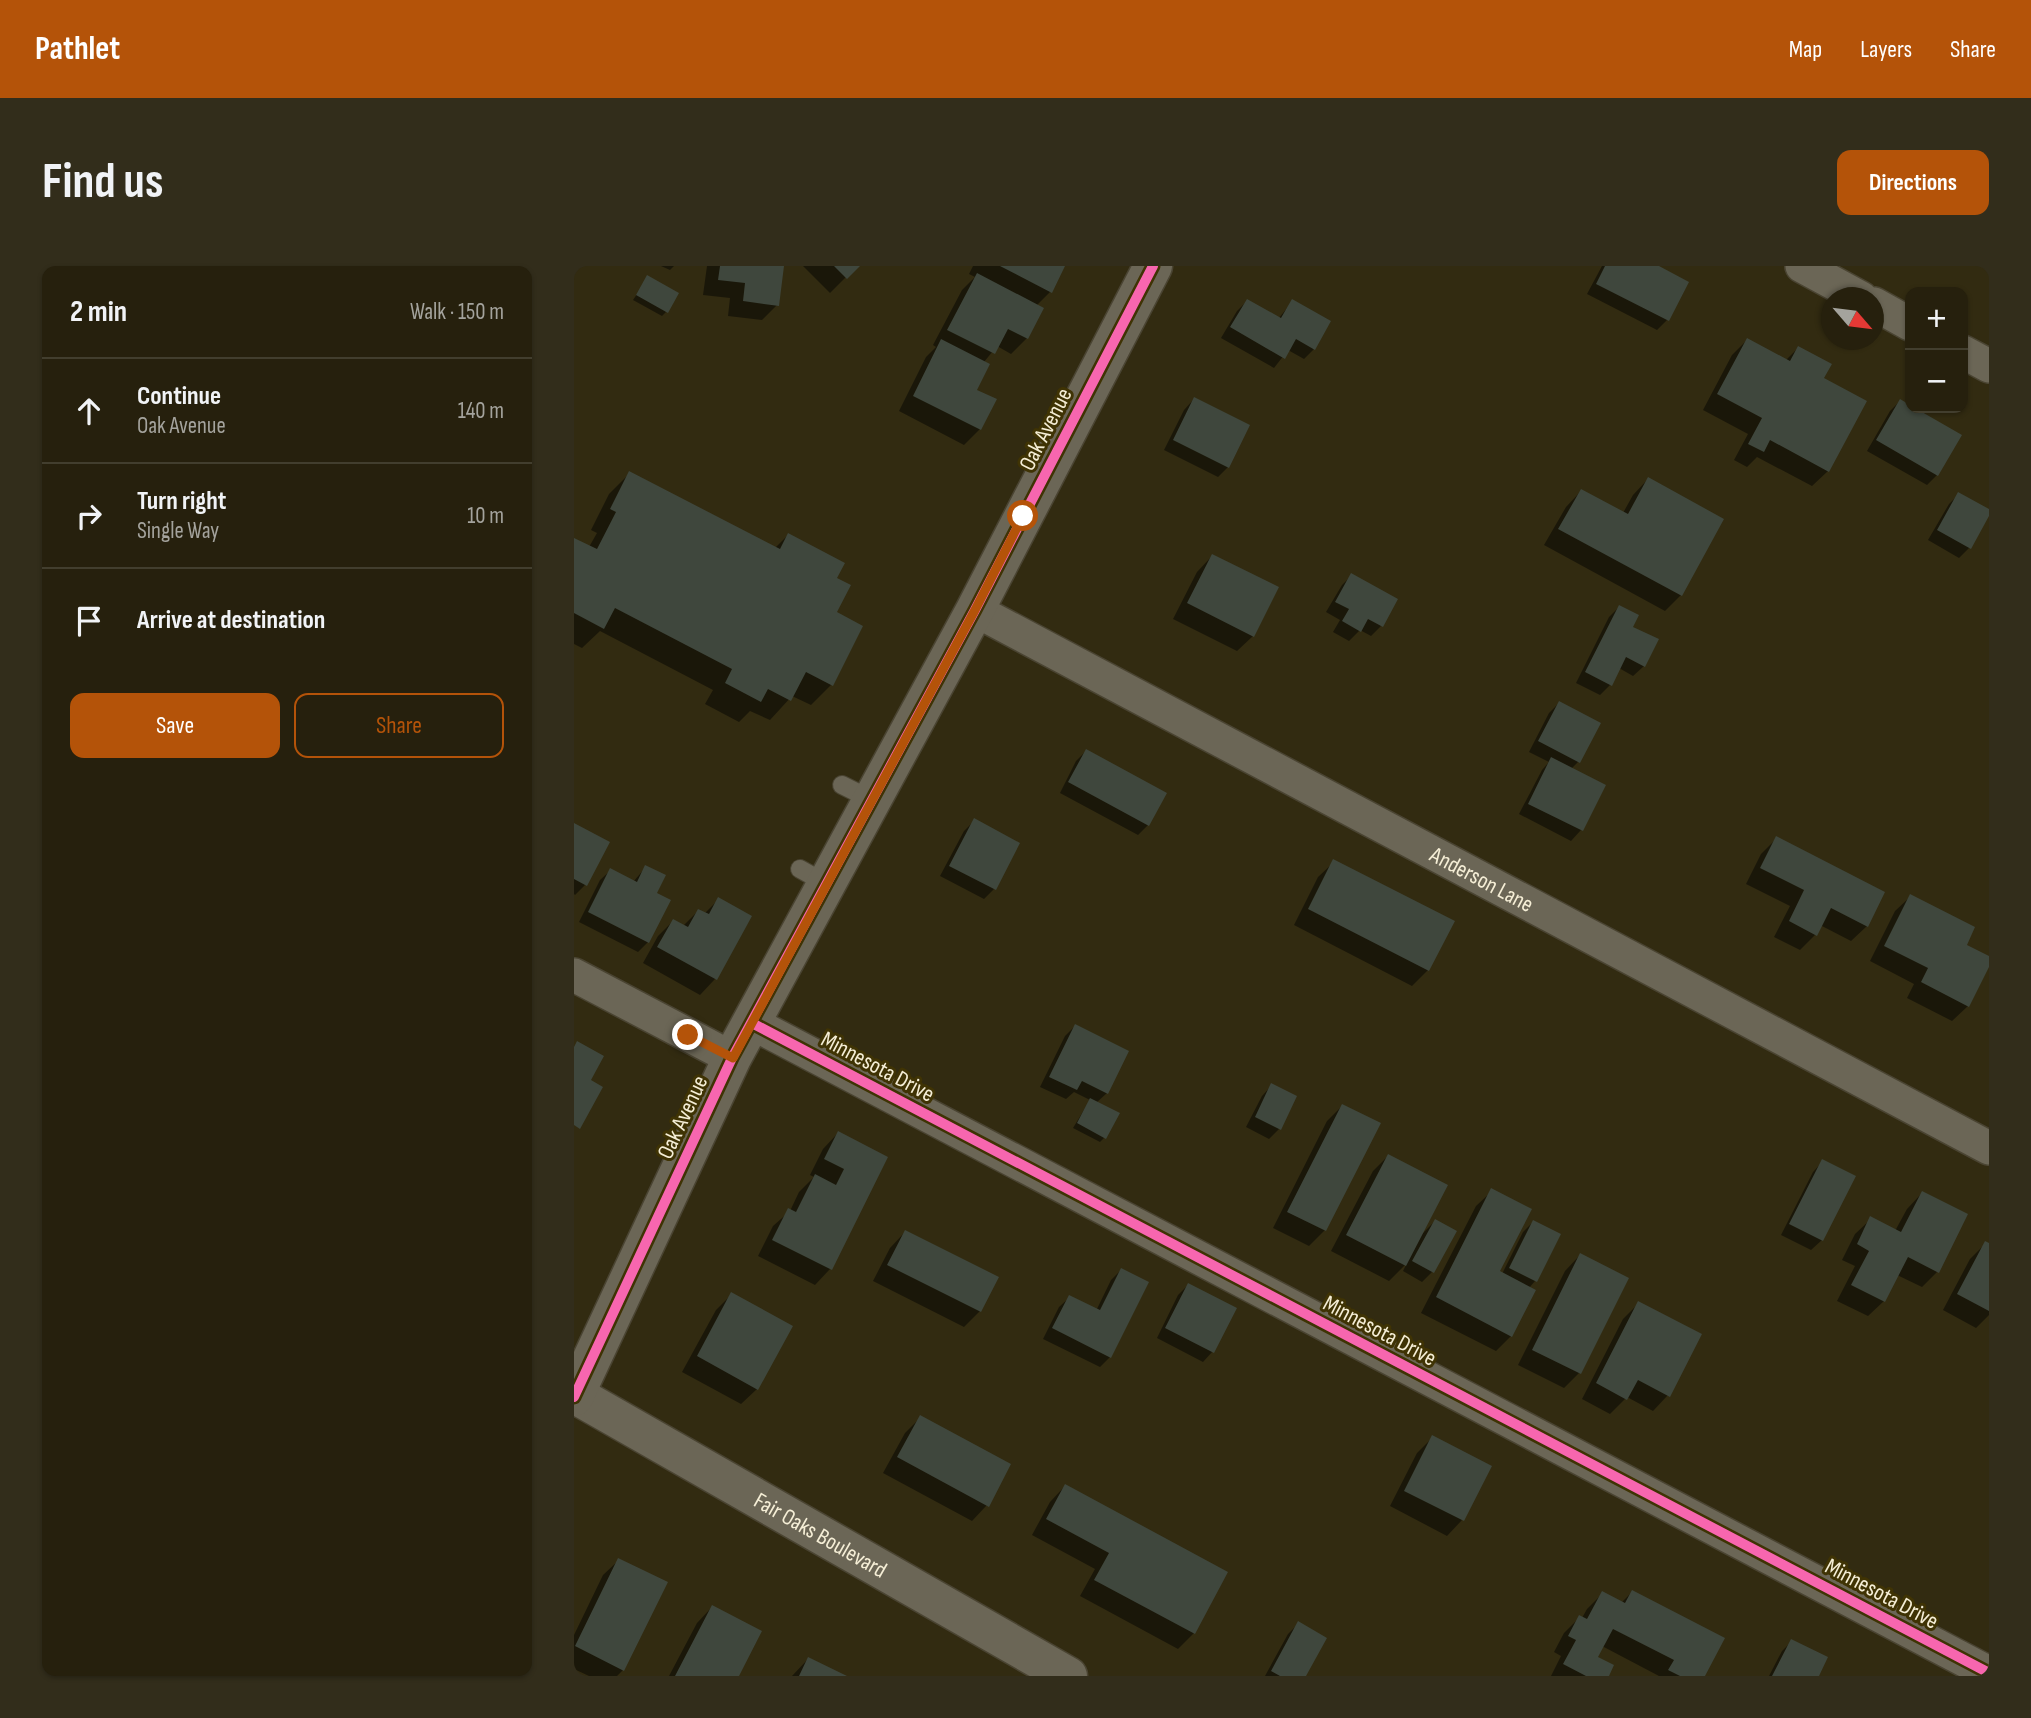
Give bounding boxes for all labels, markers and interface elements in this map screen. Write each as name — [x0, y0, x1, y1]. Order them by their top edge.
text: Pathlet — [35, 29, 120, 69]
text: Map — [1789, 35, 1822, 64]
text: Layers — [1860, 35, 1912, 64]
text: Share — [1950, 35, 1996, 64]
button: Directions — [1837, 150, 1989, 215]
text: Find us — [42, 153, 164, 212]
north arrow — [1821, 287, 1884, 350]
map controls — [1905, 287, 1968, 413]
button: + — [1905, 287, 1968, 350]
text: 2 min — [70, 294, 127, 330]
text: Walk · 150 m — [410, 298, 504, 326]
button: − — [1905, 350, 1968, 413]
text: Continue — [137, 381, 221, 412]
street label: Oak Avenue — [1013, 384, 1078, 475]
icon: ahead — [70, 392, 108, 430]
text: 140 m — [458, 397, 504, 425]
text: Oak Avenue — [137, 412, 226, 440]
text: Turn right — [137, 486, 226, 517]
icon: right — [70, 497, 108, 535]
route start — [1007, 500, 1038, 531]
text: 10 m — [467, 502, 504, 530]
text: Single Way — [137, 517, 219, 545]
icon: arrive — [70, 602, 108, 640]
text: Arrive at destination — [137, 605, 325, 636]
button: Save — [70, 693, 280, 758]
button: Share — [294, 693, 504, 758]
street label: Anderson Lane — [1424, 841, 1538, 919]
route end — [672, 1019, 703, 1050]
street label: Minnesota Drive — [816, 1025, 939, 1108]
street label: Oak Avenue — [651, 1071, 714, 1164]
street label: Minnesota Drive — [1318, 1289, 1441, 1372]
street label: Fair Oaks Boulevard — [749, 1487, 891, 1585]
street label: Minnesota Drive — [1820, 1552, 1943, 1635]

